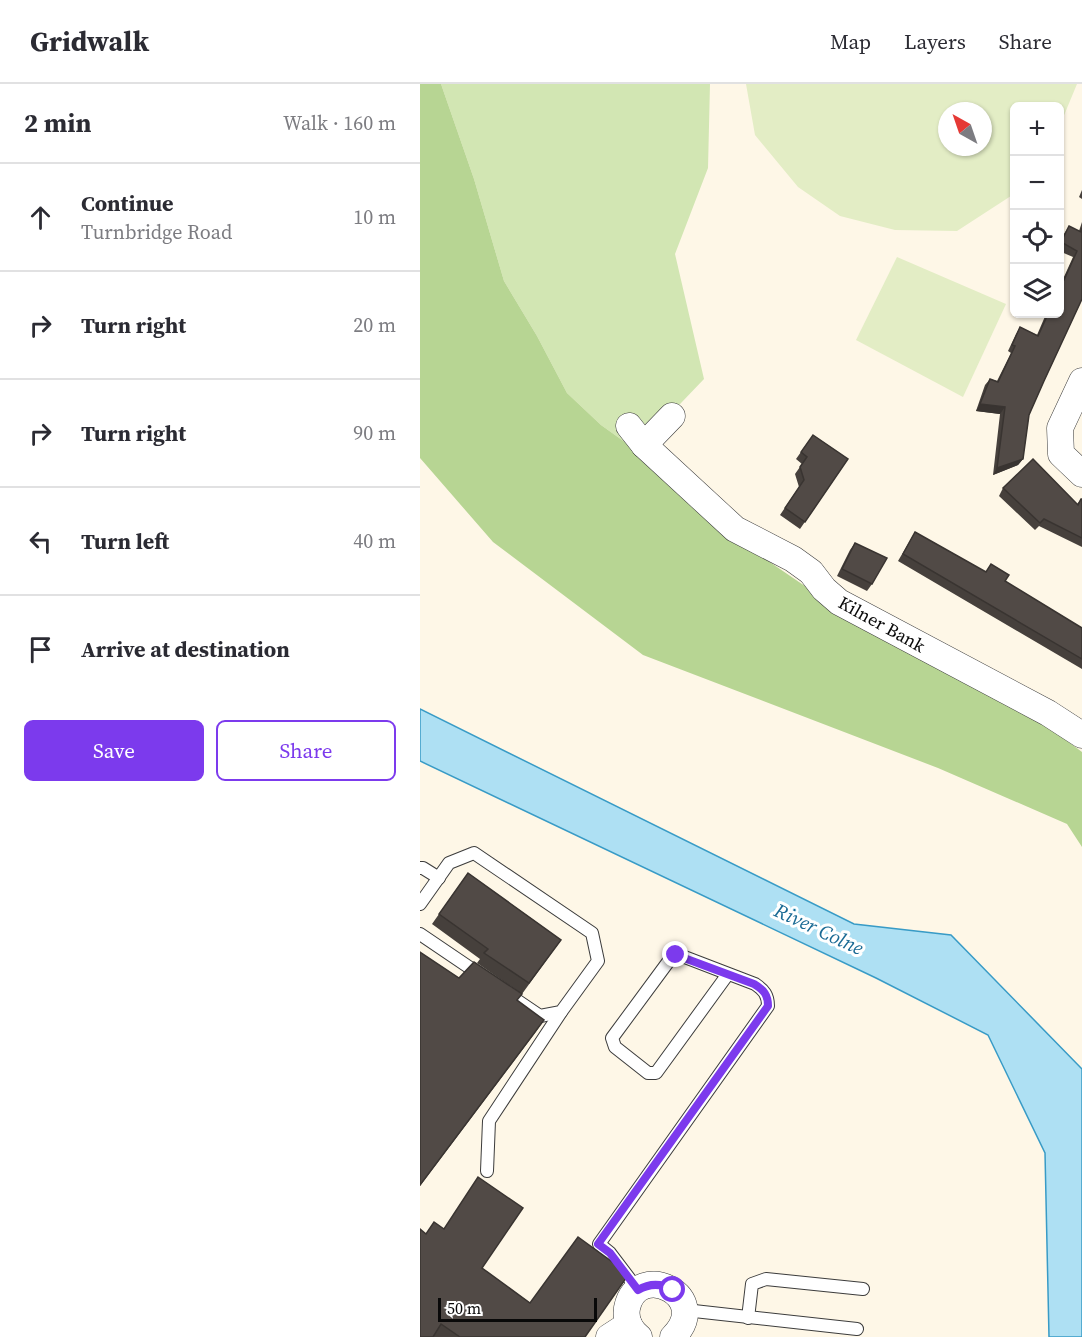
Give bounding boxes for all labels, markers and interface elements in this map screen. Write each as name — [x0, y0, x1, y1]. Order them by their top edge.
text: Gridwalk — [30, 22, 149, 60]
text: Map — [830, 27, 871, 56]
text: Layers — [904, 27, 966, 56]
text: Share — [999, 27, 1052, 56]
north arrow — [938, 102, 992, 156]
map controls — [1010, 102, 1064, 318]
button: + — [1010, 102, 1064, 156]
text: 2 min — [24, 105, 91, 141]
text: Walk · 160 m — [283, 109, 396, 137]
button: − — [1010, 156, 1064, 210]
text: Continue — [81, 188, 174, 218]
icon: ahead — [24, 201, 57, 234]
text: 10 m — [353, 203, 396, 231]
button: locate — [1010, 210, 1064, 264]
text: Turnbridge Road — [81, 218, 232, 246]
button: layers — [1010, 264, 1064, 318]
icon: right — [24, 309, 57, 342]
text: Turn right — [81, 310, 186, 340]
text: 20 m — [353, 311, 396, 339]
icon: right — [24, 417, 57, 450]
text: Turn right — [81, 418, 186, 448]
text: 90 m — [353, 419, 396, 447]
icon: left — [24, 525, 57, 558]
text: Turn left — [81, 526, 169, 556]
text: 40 m — [353, 527, 396, 555]
street label: Kilner Bank — [834, 590, 930, 658]
icon: arrive — [24, 633, 57, 666]
text: Arrive at destination — [81, 634, 290, 664]
button: Save — [24, 720, 204, 781]
button: Share — [216, 720, 396, 781]
water label: River Colne — [769, 896, 868, 962]
route end — [662, 941, 688, 967]
route start — [659, 1276, 685, 1302]
scale bar — [438, 1295, 597, 1322]
text: 50 m — [447, 1297, 481, 1319]

